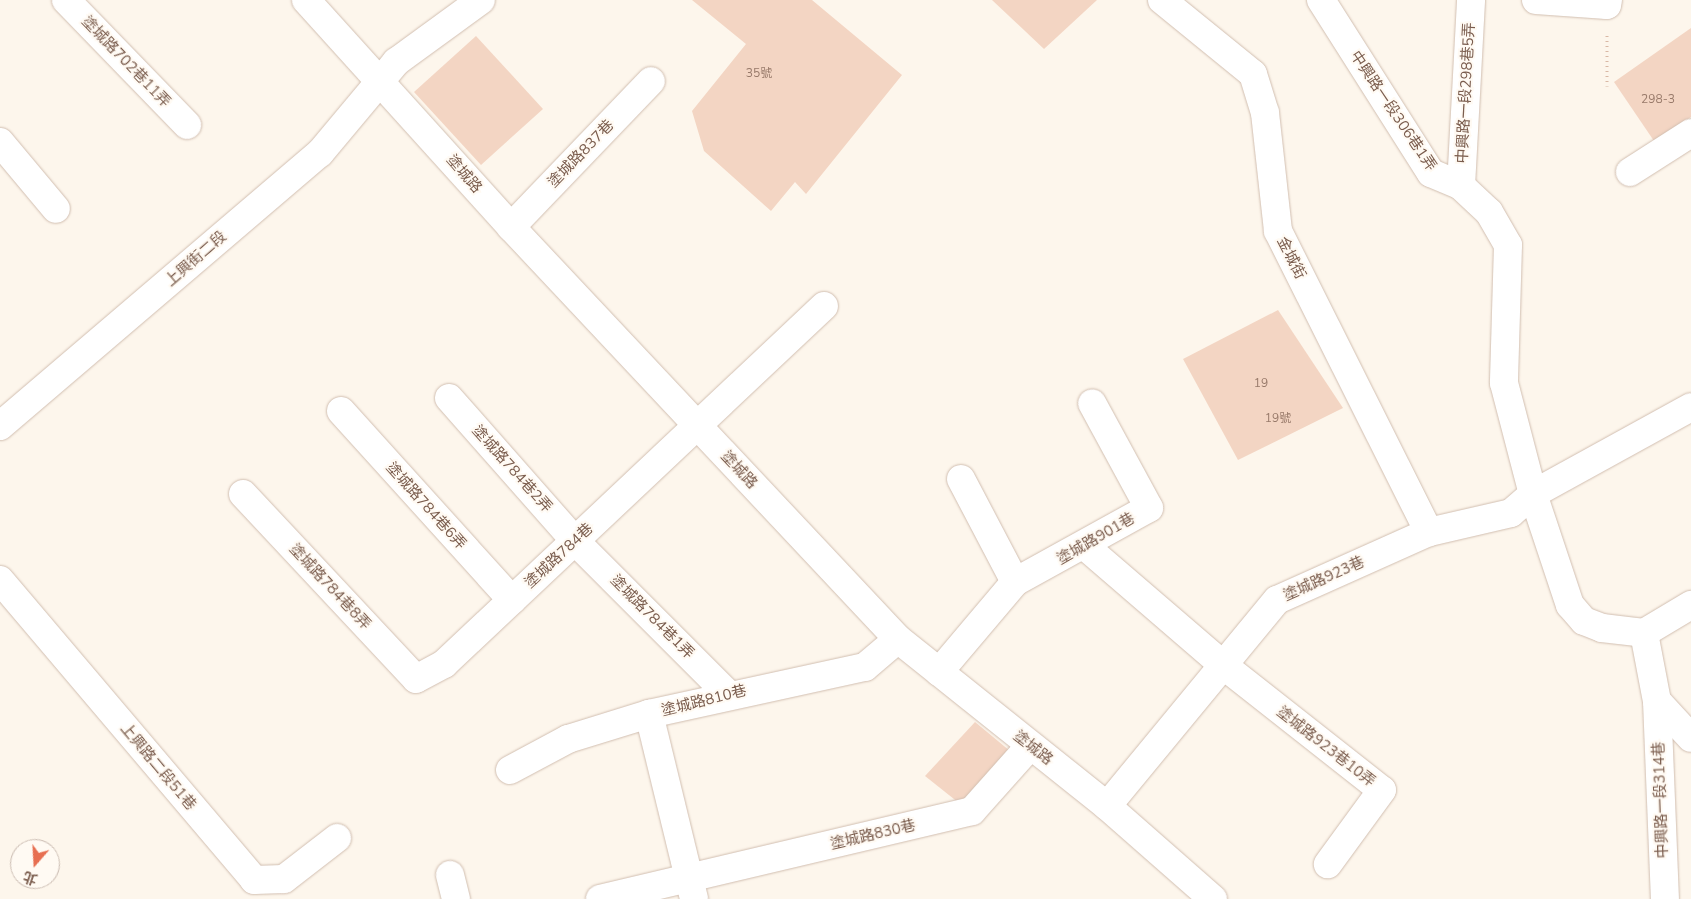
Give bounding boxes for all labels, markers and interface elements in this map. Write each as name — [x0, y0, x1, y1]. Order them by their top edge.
street label: 塗城路702巷11弄 — [78, 13, 174, 111]
street label: 中興路一段298巷5弄 — [1453, 22, 1479, 164]
street label: 中興路一段306巷1弄 — [1346, 48, 1440, 174]
house number: 35號 — [746, 67, 772, 81]
house number: 298-3 — [1641, 93, 1675, 107]
street label: 塗城路837巷 — [544, 116, 618, 192]
street label: 塗城路 — [442, 151, 486, 197]
street label: 上興街二段 — [162, 228, 230, 290]
street label: 金城街 — [1273, 234, 1309, 282]
house number: 19 — [1254, 377, 1268, 391]
house number: 19號 — [1265, 412, 1291, 426]
street label: 塗城路784巷2弄 — [468, 422, 556, 516]
street label: 塗城路 — [717, 447, 761, 493]
street label: 塗城路784巷6弄 — [382, 459, 470, 553]
street label: 塗城路901巷 — [1054, 509, 1138, 569]
street label: 塗城路784巷 — [521, 520, 597, 592]
street label: 塗城路784巷8弄 — [286, 540, 374, 634]
street label: 塗城路923巷 — [1281, 553, 1367, 605]
street label: 塗城路784巷1弄 — [606, 571, 698, 663]
street label: 塗城路810巷 — [660, 682, 748, 720]
street label: 塗城路923巷10弄 — [1273, 703, 1379, 791]
street label: 上興路二段51巷 — [116, 720, 200, 814]
street label: 塗城路 — [1010, 727, 1056, 769]
street label: 中興路一段314巷 — [1650, 741, 1672, 859]
street label: 塗城路830巷 — [829, 816, 917, 854]
north arrow — [10, 839, 60, 889]
text: 北 — [21, 866, 40, 889]

